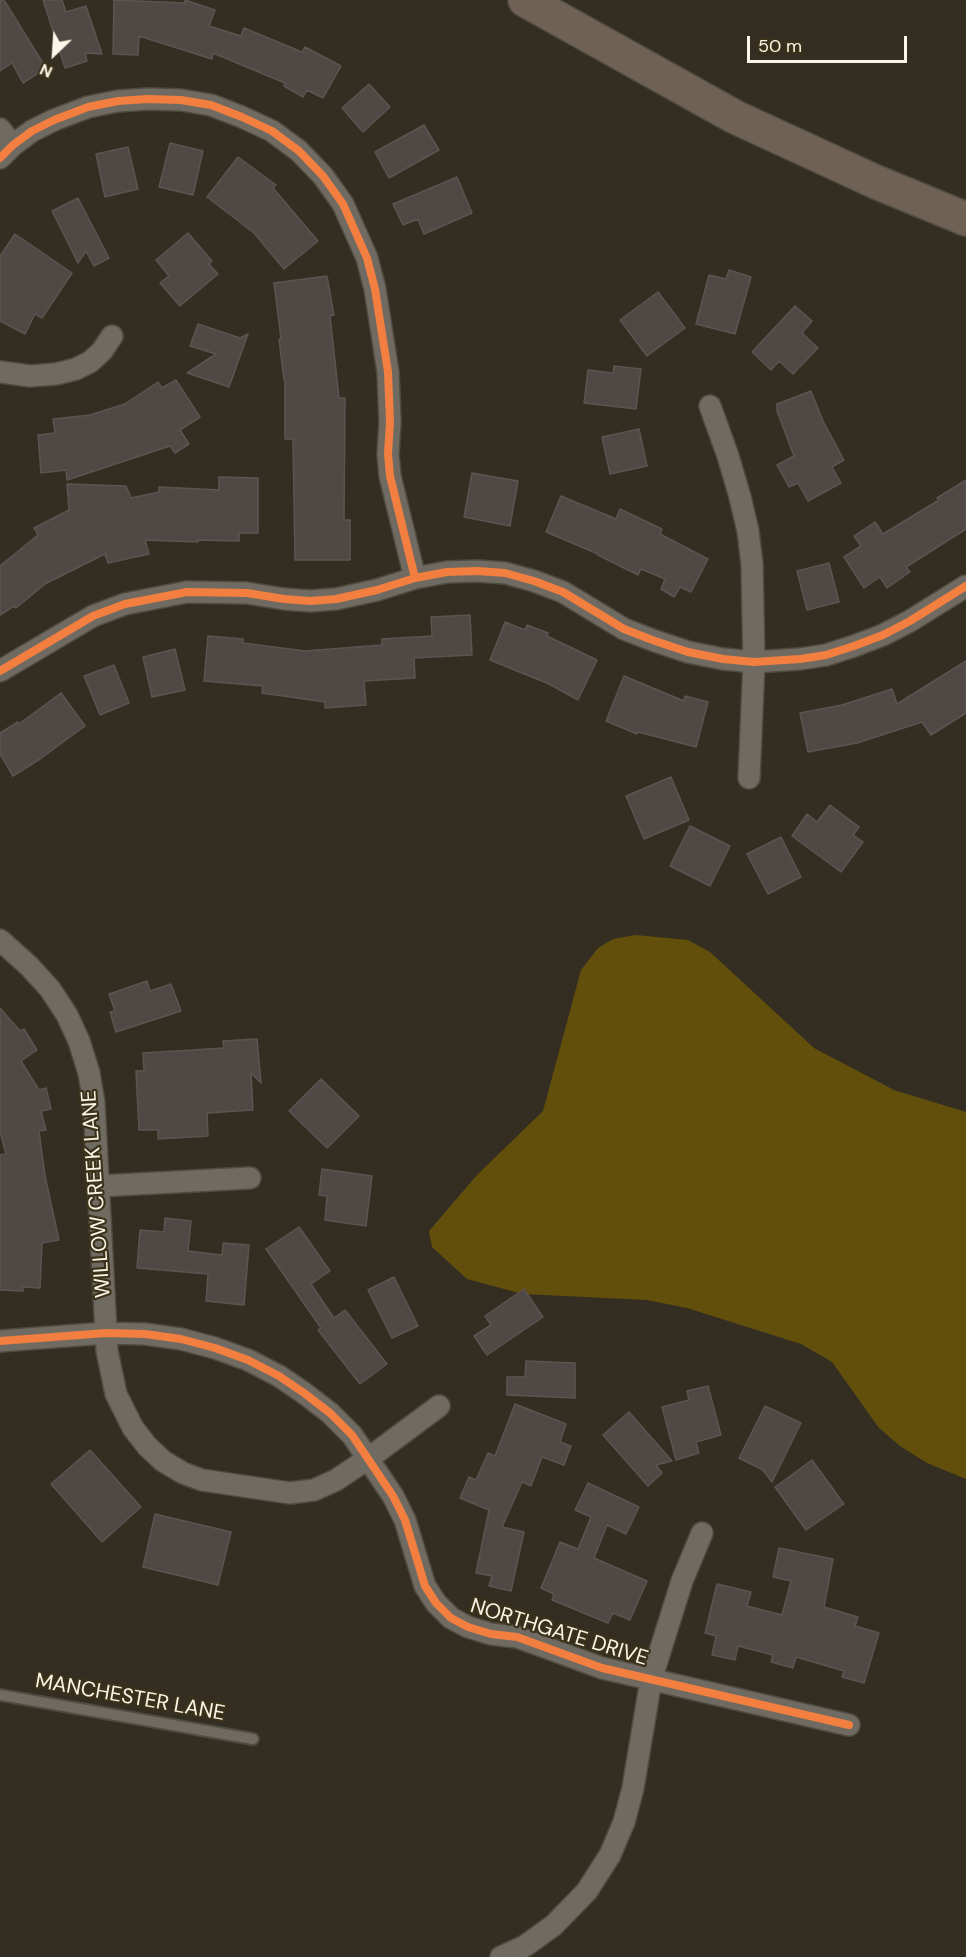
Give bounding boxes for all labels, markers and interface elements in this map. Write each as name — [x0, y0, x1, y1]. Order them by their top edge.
north arrow — [24, 24, 84, 84]
scale bar — [750, 24, 910, 62]
text: 50 m — [758, 34, 802, 58]
text: N — [36, 59, 56, 83]
street label: WILLOW CREEK LANE — [77, 1089, 117, 1299]
street label: NORTHGATE DRIVE — [467, 1594, 651, 1672]
street label: MANCHESTER LANE — [33, 1669, 227, 1727]

